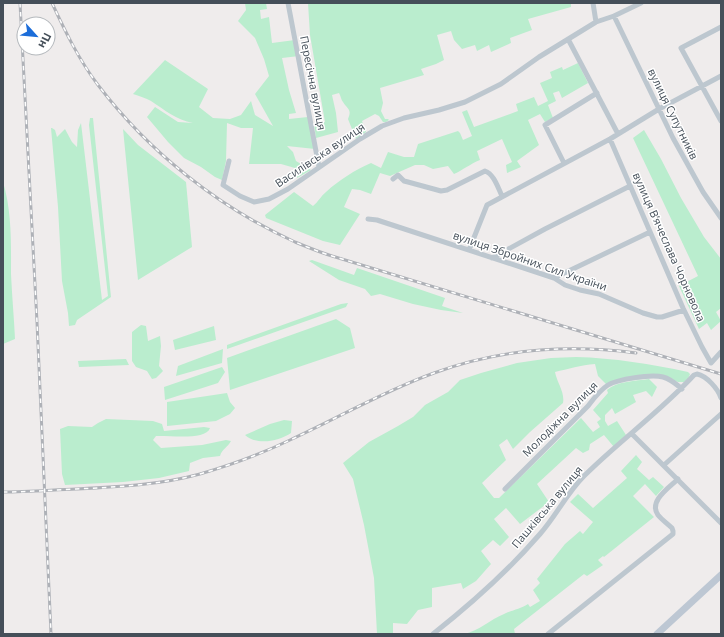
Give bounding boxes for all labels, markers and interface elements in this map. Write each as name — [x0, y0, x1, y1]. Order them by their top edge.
north arrow — [16, 16, 56, 56]
text: Пн — [35, 30, 56, 51]
street label: Пересічна вулиця — [297, 34, 330, 131]
street label: вулиця Супутників — [645, 66, 702, 162]
street label: Василівська вулиця — [272, 119, 368, 190]
street label: вулиця Вʼячеслава Чорновола — [630, 170, 709, 324]
street label: вулиця Збройних Сил України — [451, 227, 609, 294]
street label: Молодіжна вулиця — [519, 378, 601, 460]
street label: Пашківська вулиця — [508, 462, 586, 551]

